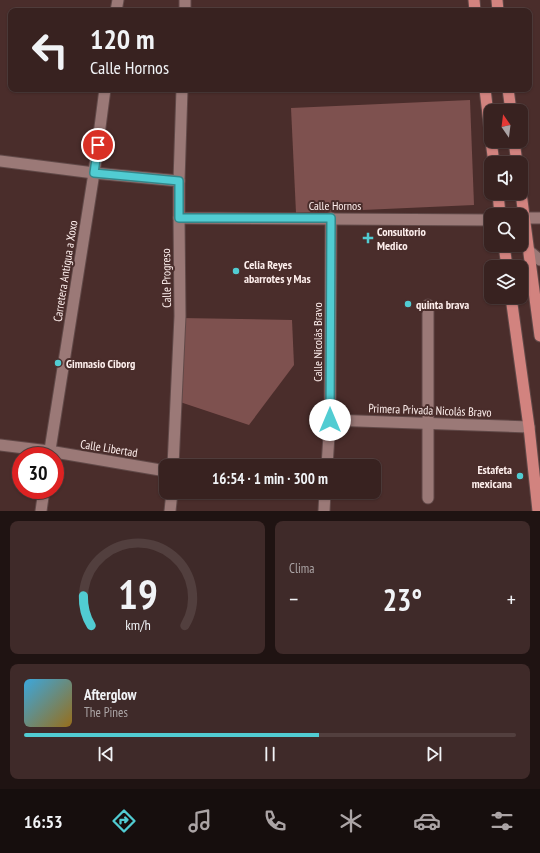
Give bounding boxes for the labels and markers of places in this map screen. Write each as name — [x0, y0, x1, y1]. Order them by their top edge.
pin — [81, 128, 115, 162]
place label: Consultorio Medico — [377, 224, 426, 253]
marker: Consultorio Medico — [362, 232, 374, 244]
place label: Celia Reyes abarrotes y Mas — [244, 257, 311, 286]
marker: Celia Reyes abarrotes y Mas — [231, 266, 241, 276]
place label: quinta brava — [416, 297, 469, 312]
marker: quinta brava — [403, 299, 413, 309]
place label: Gimnasio Ciborg — [66, 356, 135, 371]
marker: Gimnasio Ciborg — [53, 358, 63, 368]
place label: Estafeta mexicana — [472, 462, 512, 491]
marker: Estafeta mexicana — [515, 471, 525, 481]

